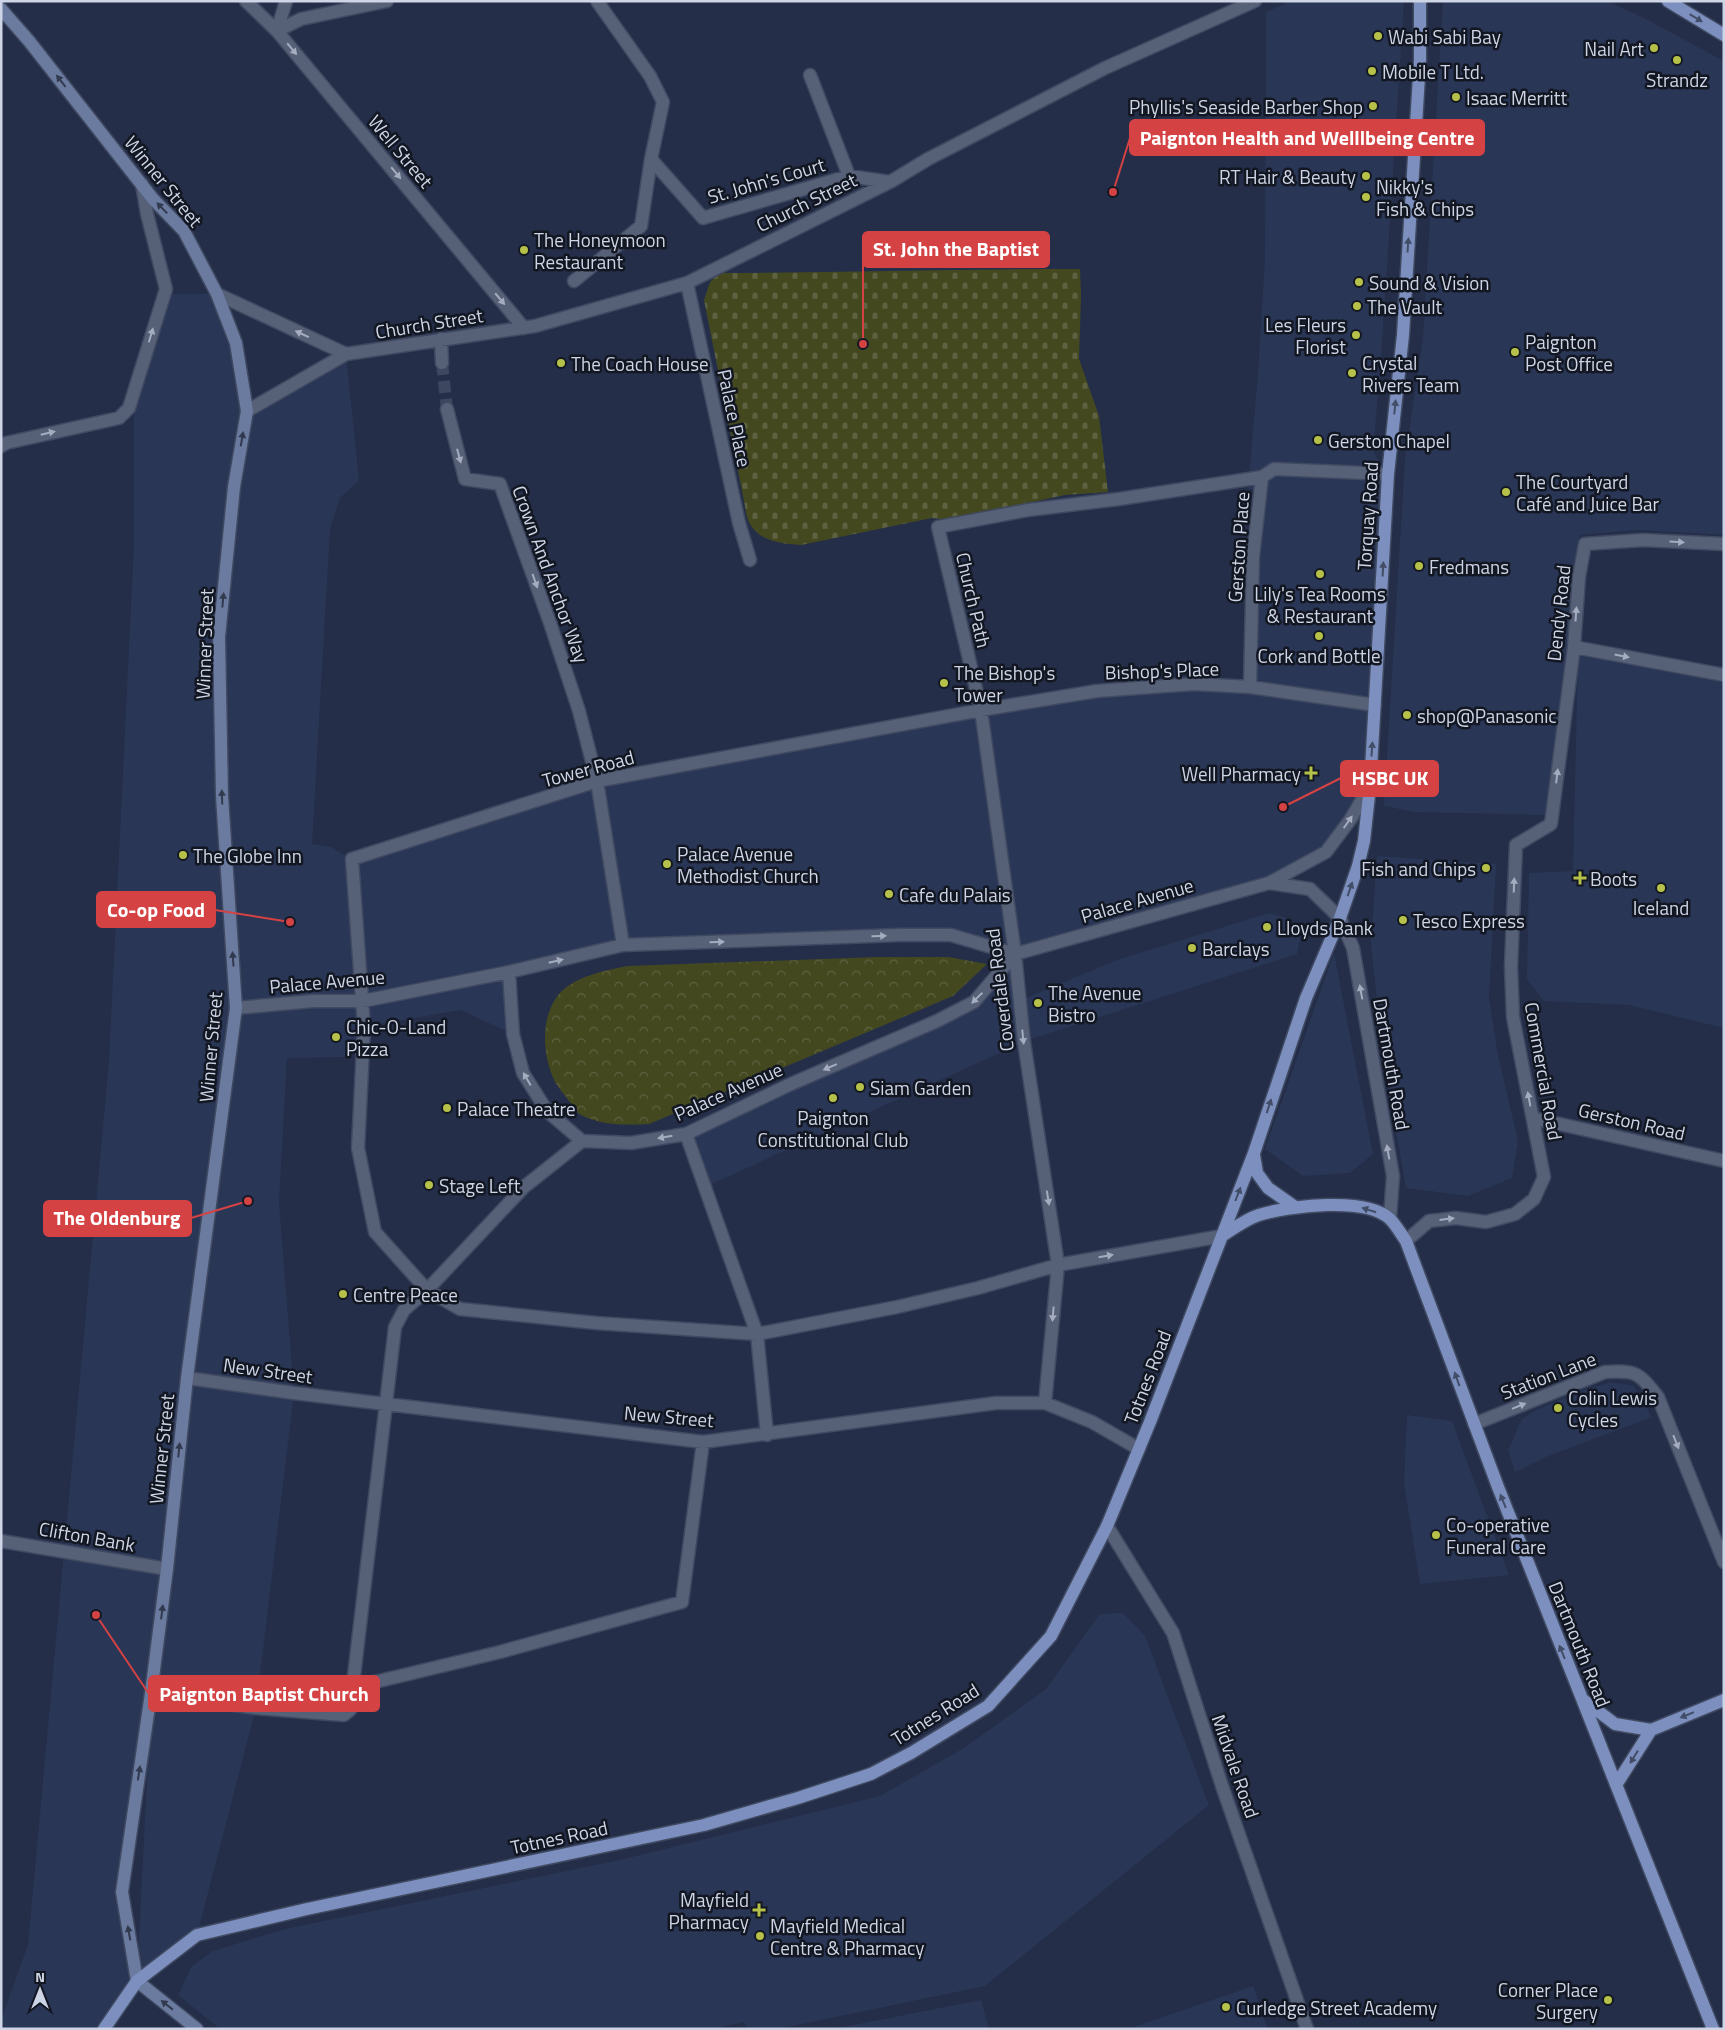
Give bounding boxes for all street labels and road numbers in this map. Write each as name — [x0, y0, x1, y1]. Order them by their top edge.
street label: Well Street — [362, 108, 441, 194]
street label: Winner Street — [118, 129, 210, 233]
street label: St. John's Court — [704, 149, 828, 211]
street label: Church Street — [751, 165, 861, 239]
street label: Church Street — [373, 300, 485, 346]
street label: Palace Place — [710, 366, 760, 470]
street label: Torquay Road — [1349, 461, 1385, 571]
street label: Crown And Anchor Way — [505, 481, 597, 667]
street label: Gerston Place — [1220, 491, 1256, 603]
street label: Church Path — [949, 549, 999, 651]
street label: Dendy Road — [1539, 563, 1577, 663]
street label: Winner Street — [188, 588, 220, 700]
street label: Bishop's Place — [1104, 654, 1220, 686]
street label: Tower Road — [539, 742, 637, 794]
street label: Palace Avenue — [1077, 870, 1197, 930]
street label: Coverdale Road — [977, 927, 1021, 1053]
street label: Palace Avenue — [268, 962, 386, 1000]
street label: Winner Street — [191, 990, 229, 1103]
street label: Dartmouth Road — [1366, 996, 1418, 1132]
street label: Commercial Road — [1518, 1000, 1570, 1142]
street label: Palace Avenue — [669, 1054, 787, 1128]
street label: Gerston Road — [1576, 1095, 1688, 1147]
street label: Totnes Road — [1116, 1326, 1178, 1428]
street label: Station Lane — [1496, 1344, 1600, 1406]
street label: New Street — [221, 1349, 315, 1391]
street label: Winner Street — [141, 1392, 181, 1506]
street label: New Street — [623, 1398, 715, 1434]
street label: Clifton Bank — [37, 1513, 137, 1559]
street label: Dartmouth Road — [1542, 1577, 1618, 1711]
street label: Totnes Road — [885, 1676, 985, 1752]
street label: Midvale Road — [1205, 1710, 1267, 1822]
street label: Totnes Road — [508, 1813, 610, 1861]

